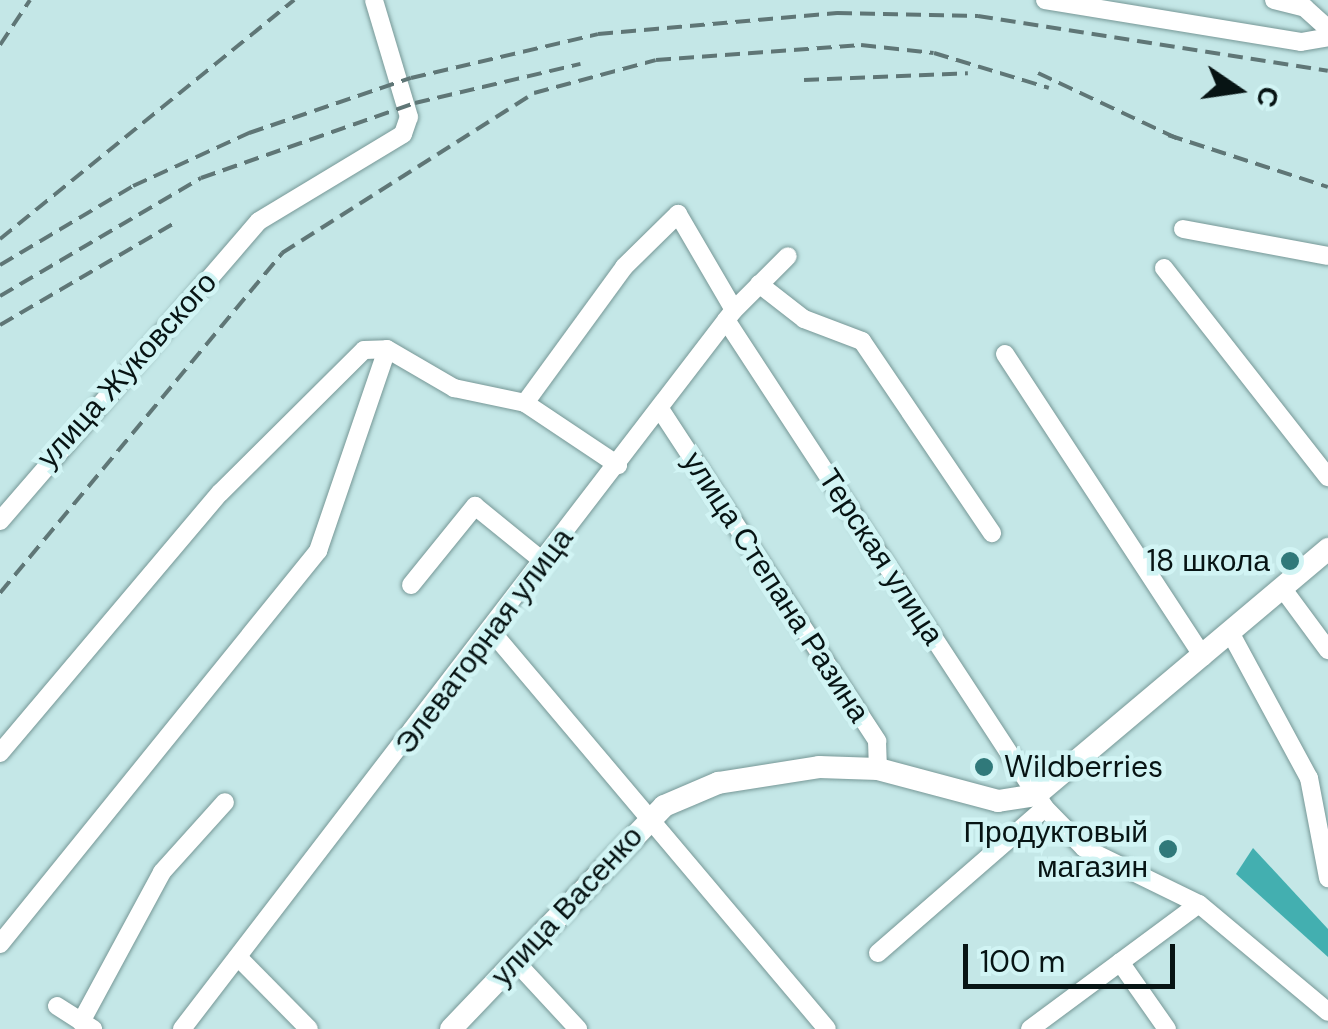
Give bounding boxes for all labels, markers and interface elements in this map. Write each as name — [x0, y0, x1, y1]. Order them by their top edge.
north arrow — [1188, 40, 1288, 140]
text: С — [1247, 83, 1288, 111]
street label: улица Жуковского — [30, 265, 224, 475]
street label: улица Степана Разина — [675, 445, 877, 729]
street label: Терская улица — [811, 462, 951, 652]
street label: Элеваторная улица — [387, 521, 581, 761]
place label: 18 школа — [1147, 543, 1270, 579]
marker: 18 школа — [1279, 550, 1301, 572]
place label: Wildberries — [1004, 749, 1163, 785]
marker: Wildberries — [973, 756, 995, 778]
place label: Продуктовый магазин — [963, 814, 1148, 884]
street label: улица Васенко — [484, 819, 650, 993]
marker: Продуктовый магазин — [1157, 838, 1179, 860]
scale bar — [968, 924, 1180, 986]
text: 100 m — [980, 942, 1065, 981]

